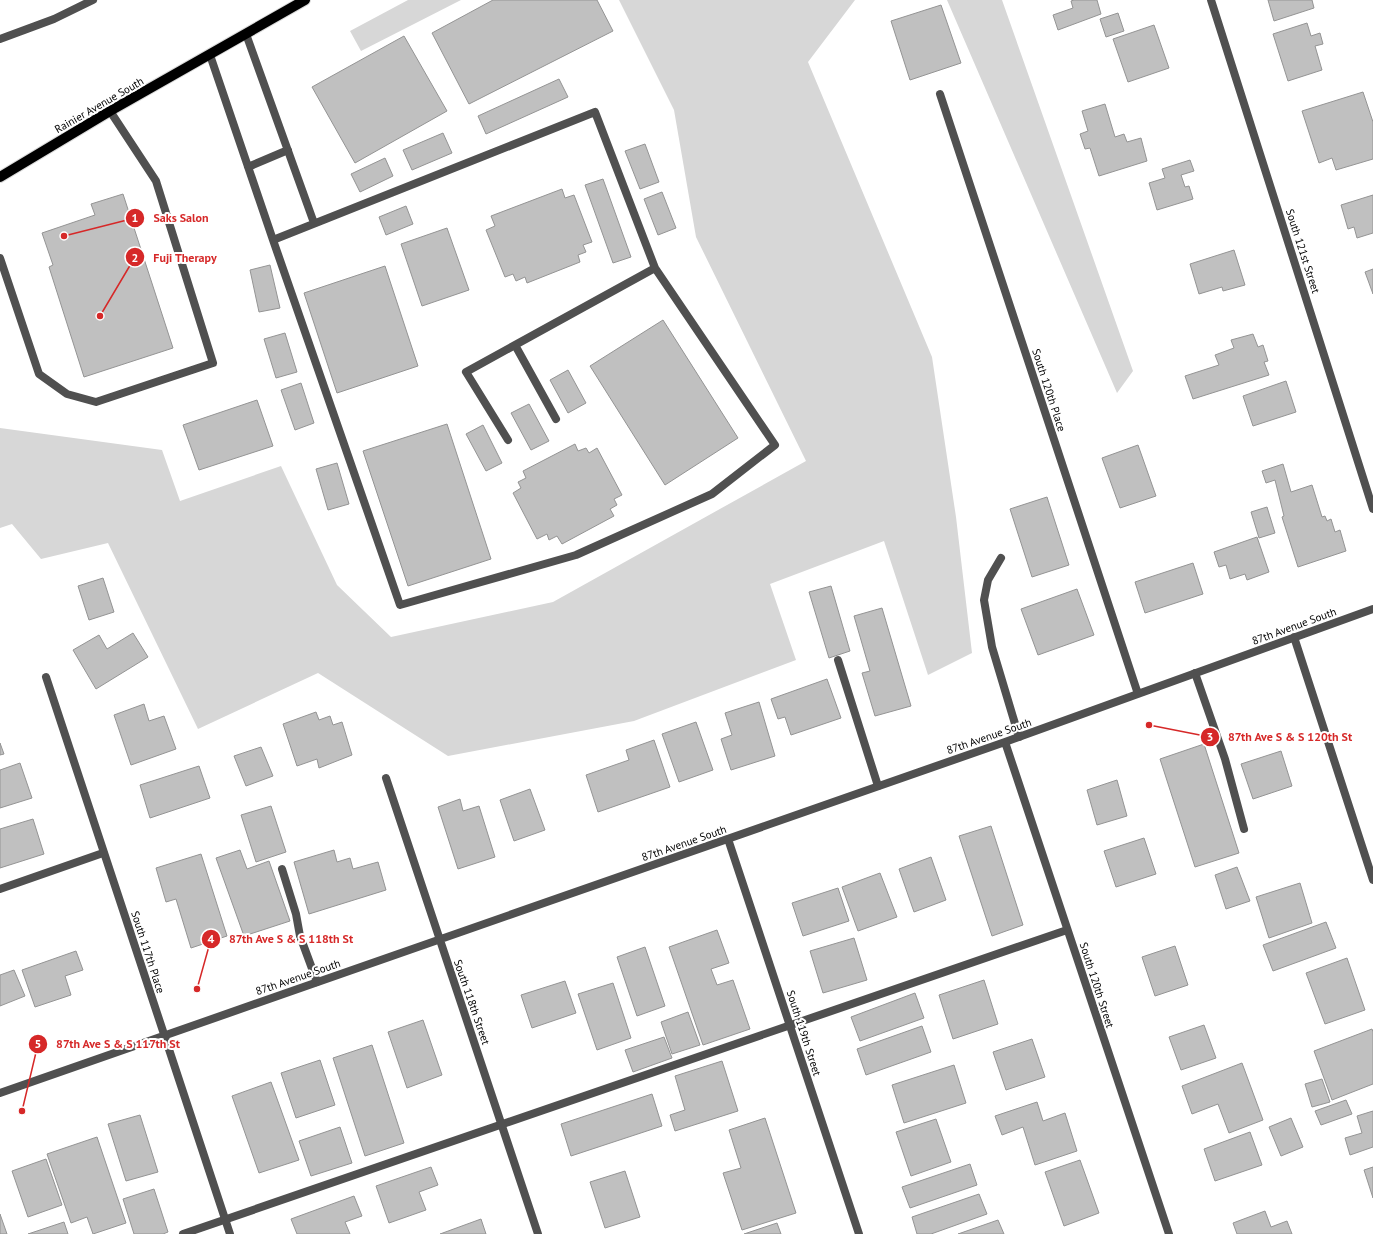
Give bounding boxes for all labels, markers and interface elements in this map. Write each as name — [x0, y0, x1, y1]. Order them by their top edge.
street label: Rainier Avenue South — [52, 74, 146, 136]
callout: Saks Salon — [125, 206, 216, 230]
street label: South 121st Street — [1283, 207, 1323, 295]
text: 1 — [132, 210, 138, 225]
text: Saks Salon — [153, 210, 209, 225]
callout: Fuji Therapy — [125, 245, 225, 269]
text: 2 — [132, 250, 138, 265]
text: Fuji Therapy — [153, 250, 217, 265]
street label: South 120th Place — [1029, 347, 1069, 434]
street label: 87th Avenue South — [1250, 604, 1338, 648]
street label: 87th Avenue South — [945, 715, 1033, 757]
callout: 87th Ave S & S 120th St — [1200, 725, 1360, 749]
text: 3 — [1207, 729, 1213, 744]
text: 87th Ave S & S 120th St — [1228, 729, 1353, 744]
street label: 87th Avenue South — [640, 822, 728, 864]
street label: South 117th Place — [128, 909, 168, 995]
callout: 87th Ave S & S 118th St — [201, 927, 362, 951]
text: 4 — [208, 931, 215, 946]
text: 87th Ave S & S 118th St — [229, 931, 354, 946]
street label: South 120th Street — [1077, 940, 1118, 1030]
street label: 87th Avenue South — [254, 956, 342, 998]
street label: South 118th Street — [451, 958, 493, 1047]
street label: South 119th Street — [784, 988, 825, 1078]
callout: 87th Ave S & S 117th St — [28, 1032, 188, 1056]
text: 5 — [35, 1036, 41, 1051]
text: 87th Ave S & S 117th St — [56, 1036, 181, 1051]

